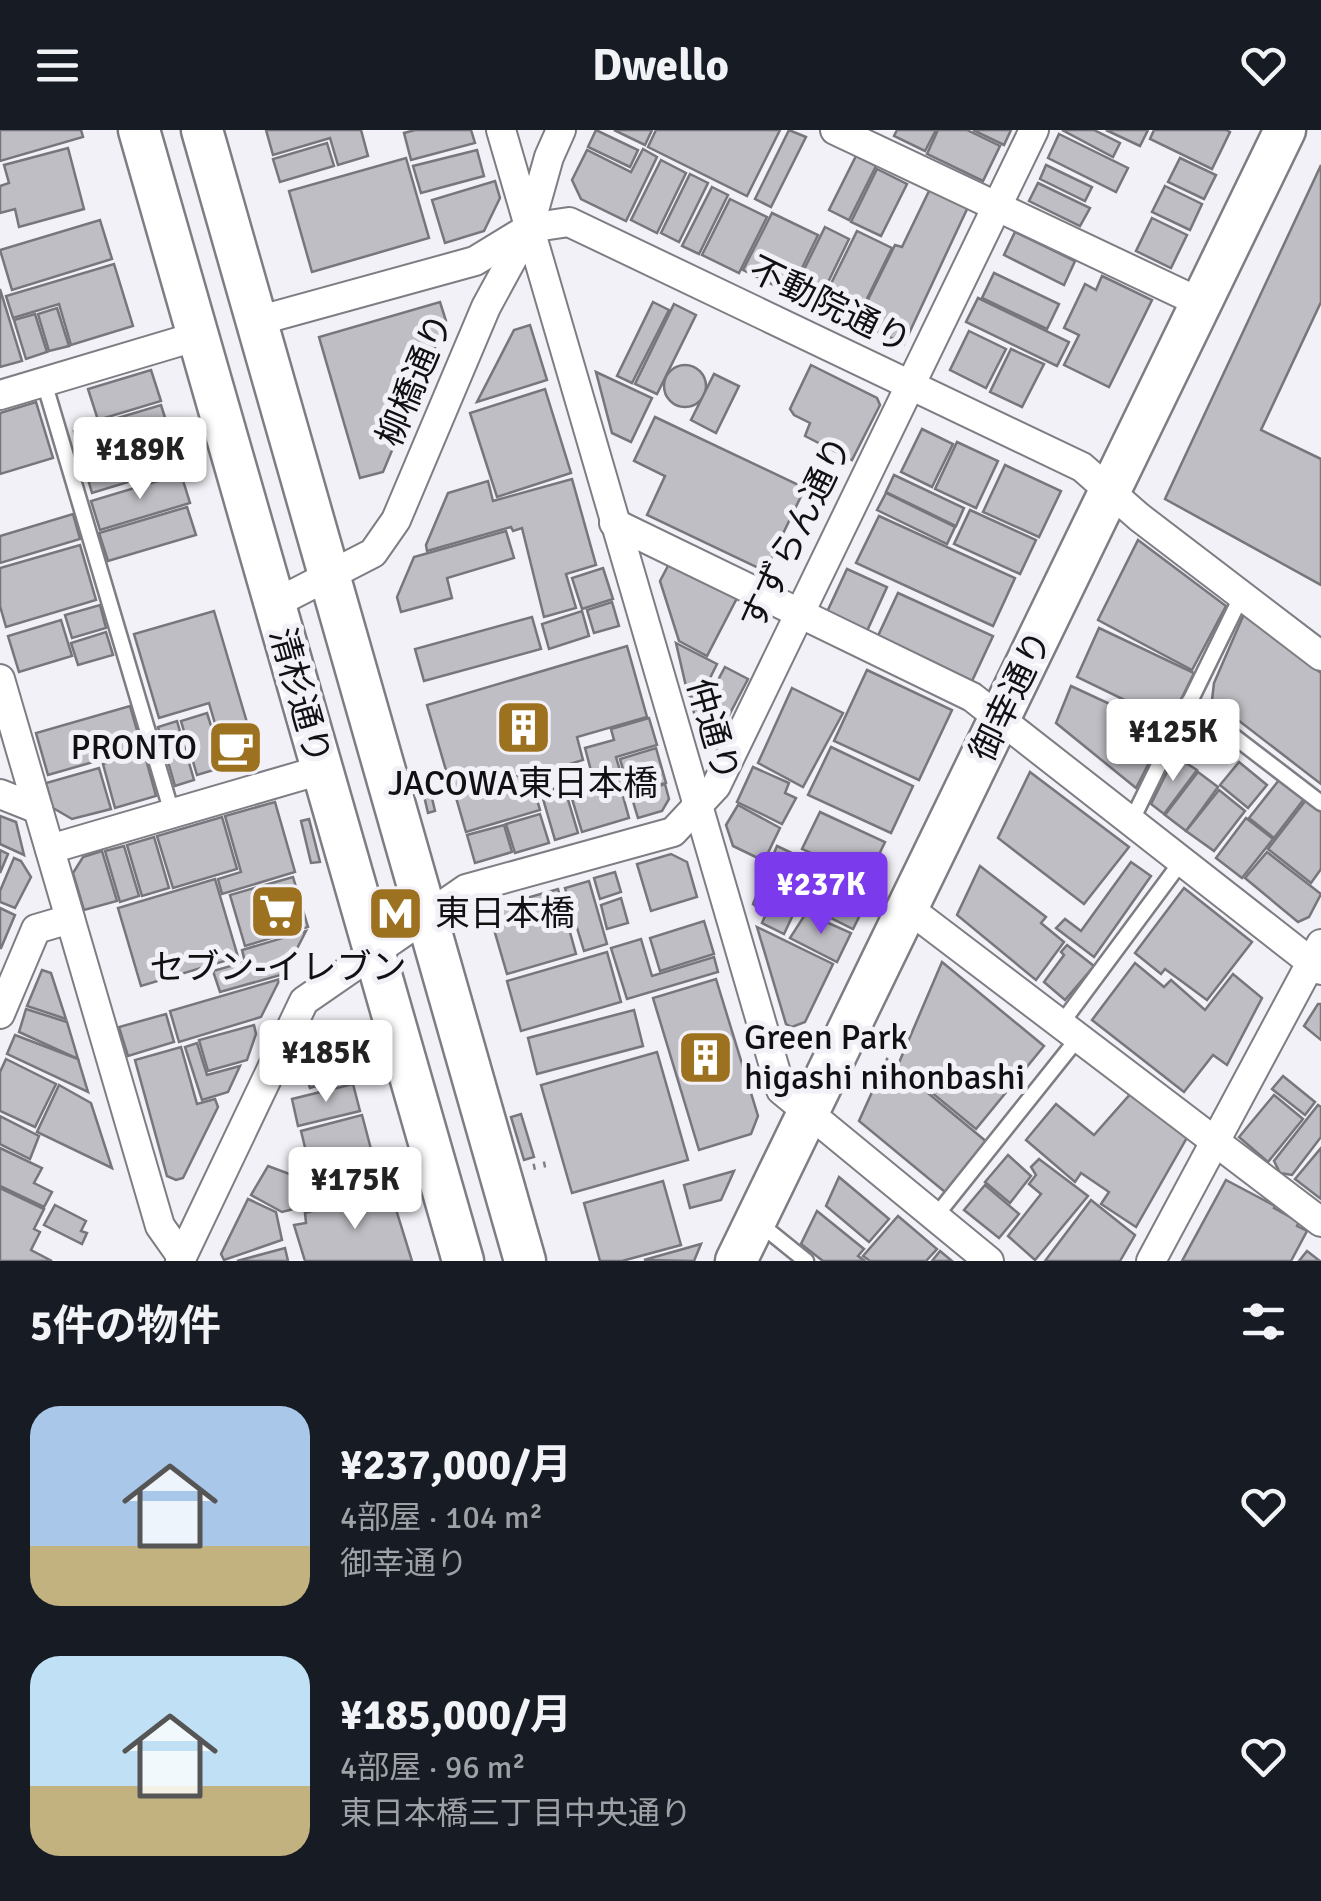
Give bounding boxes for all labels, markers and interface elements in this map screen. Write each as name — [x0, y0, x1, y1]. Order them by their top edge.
icon: menu — [30, 38, 85, 93]
text: Dwello — [592, 38, 729, 93]
icon: heart — [1236, 38, 1291, 93]
street label: 不動院通り — [742, 247, 918, 363]
street label: 柳橋通り — [368, 307, 462, 453]
pin: ¥189K — [70, 417, 210, 502]
street label: すずらん通り — [731, 429, 861, 637]
text: ¥189K — [96, 430, 184, 469]
street label: 清杉通り — [260, 623, 340, 769]
street label: 御幸通り — [961, 624, 1061, 768]
street label: 仲通り — [678, 674, 748, 786]
building icon: JACOWA東日本橋 — [493, 697, 553, 757]
pin: ¥125K — [1103, 699, 1243, 784]
text: ¥125K — [1129, 712, 1217, 751]
cafe icon: PRONTO — [206, 717, 266, 777]
place label: PRONTO — [71, 726, 197, 769]
place label: JACOWA東日本橋 — [388, 762, 658, 805]
pin: ¥237K — [751, 852, 891, 937]
text: ¥237K — [777, 865, 865, 904]
supermarket icon: セブン-イレブン — [248, 881, 308, 941]
metro station icon: 東日本橋 — [366, 883, 426, 943]
place label: 東日本橋 — [435, 892, 575, 935]
place label: セブン-イレブン — [149, 946, 407, 989]
place label: Green Park higashi nihonbashi — [744, 1016, 1025, 1099]
pin: ¥185K — [256, 1020, 396, 1105]
building icon: Green Park higashi nihonbashi — [675, 1027, 735, 1087]
text: ¥185K — [282, 1033, 370, 1072]
pin: ¥175K — [285, 1147, 425, 1232]
text: ¥175K — [311, 1160, 399, 1199]
icon: filters — [1236, 1294, 1291, 1349]
text: 5件の物件 — [30, 1301, 221, 1352]
text: ¥237,000/月 — [340, 1440, 572, 1491]
icon: home — [110, 1446, 230, 1566]
icon: heart — [1236, 1479, 1291, 1534]
text: 4部屋 · 104 m² — [340, 1498, 543, 1537]
text: 御幸通り — [340, 1544, 468, 1583]
text: ¥185,000/月 — [340, 1690, 572, 1741]
icon: home — [110, 1696, 230, 1816]
icon: heart — [1236, 1729, 1291, 1784]
text: 4部屋 · 96 m² — [340, 1748, 526, 1787]
text: 東日本橋三丁目中央通り — [340, 1794, 692, 1833]

